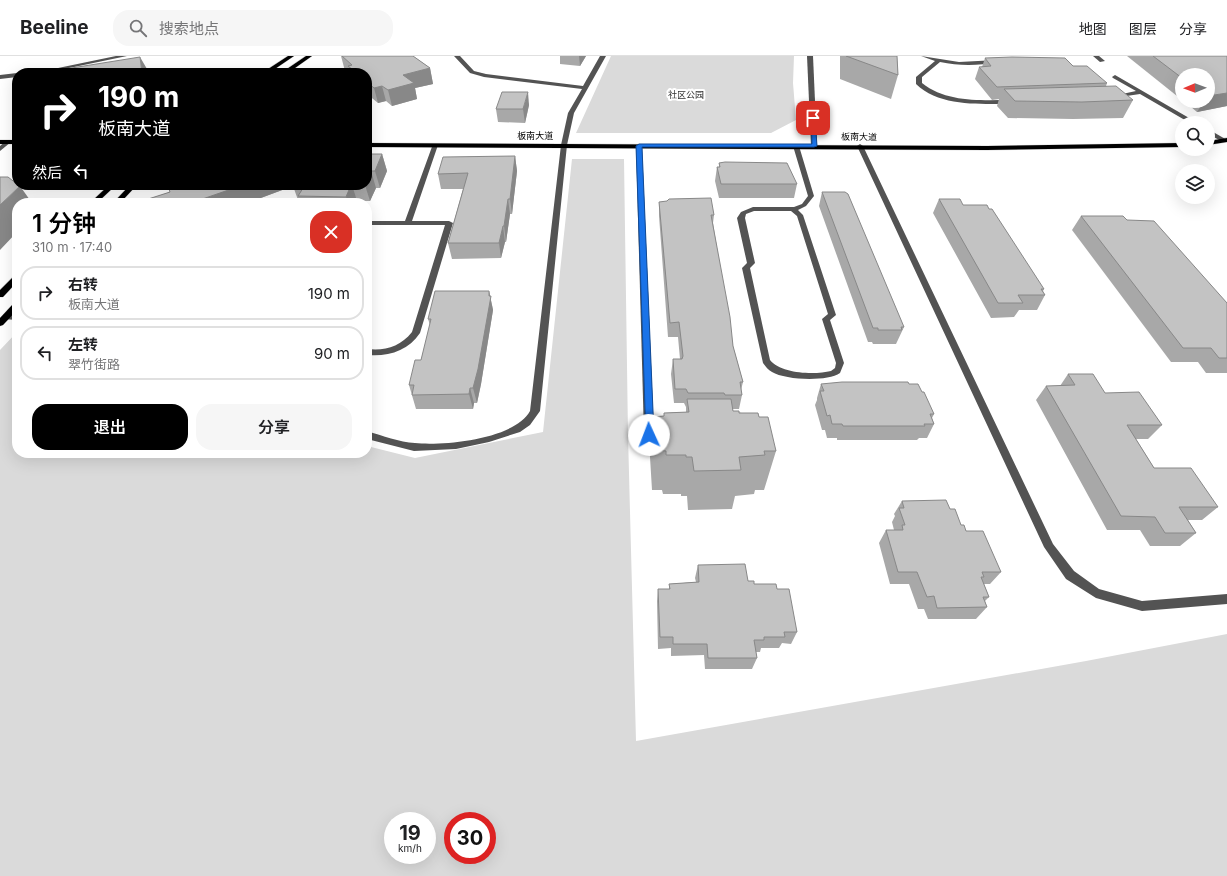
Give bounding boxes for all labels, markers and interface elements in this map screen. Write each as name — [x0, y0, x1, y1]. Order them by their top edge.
search box — [113, 10, 393, 46]
text: Beeline — [20, 16, 89, 39]
icon: search — [127, 17, 149, 39]
text: 搜索地点 — [159, 19, 219, 38]
text: 地图 — [1079, 20, 1107, 37]
text: 图层 — [1129, 20, 1157, 37]
text: 分享 — [1179, 20, 1207, 37]
north arrow — [1175, 68, 1215, 108]
map controls — [1175, 68, 1215, 204]
text: 190 m — [98, 80, 179, 114]
icon: right — [32, 84, 84, 136]
park label: 社区公园 — [668, 89, 704, 100]
pin — [796, 101, 830, 135]
icon: arrive — [802, 107, 824, 129]
button: search — [1175, 116, 1215, 156]
text: 板南大道 — [98, 118, 170, 139]
street label: 板南大道 — [517, 130, 553, 141]
street label: 板南大道 — [841, 131, 877, 142]
icon: left — [70, 160, 92, 182]
text: 然后 — [32, 163, 62, 182]
button: layers — [1175, 164, 1215, 204]
text: 1 分钟 — [32, 209, 96, 238]
button: close — [310, 211, 352, 253]
text: 310 m · 17:40 — [32, 239, 112, 255]
text: 右转 — [68, 275, 98, 294]
icon: right — [34, 282, 56, 304]
text: 190 m — [308, 284, 350, 303]
text: 板南大道 — [68, 296, 120, 312]
text: 左转 — [68, 335, 98, 354]
icon: left — [34, 342, 56, 364]
text: 90 m — [314, 344, 350, 363]
text: 翠竹街路 — [68, 356, 120, 372]
button: 退出 — [32, 404, 188, 450]
button: 分享 — [196, 404, 352, 450]
position arrow — [628, 414, 670, 456]
speed limit sign: 30 — [444, 812, 496, 864]
text: 19 — [399, 821, 421, 845]
text: km/h — [398, 842, 422, 854]

